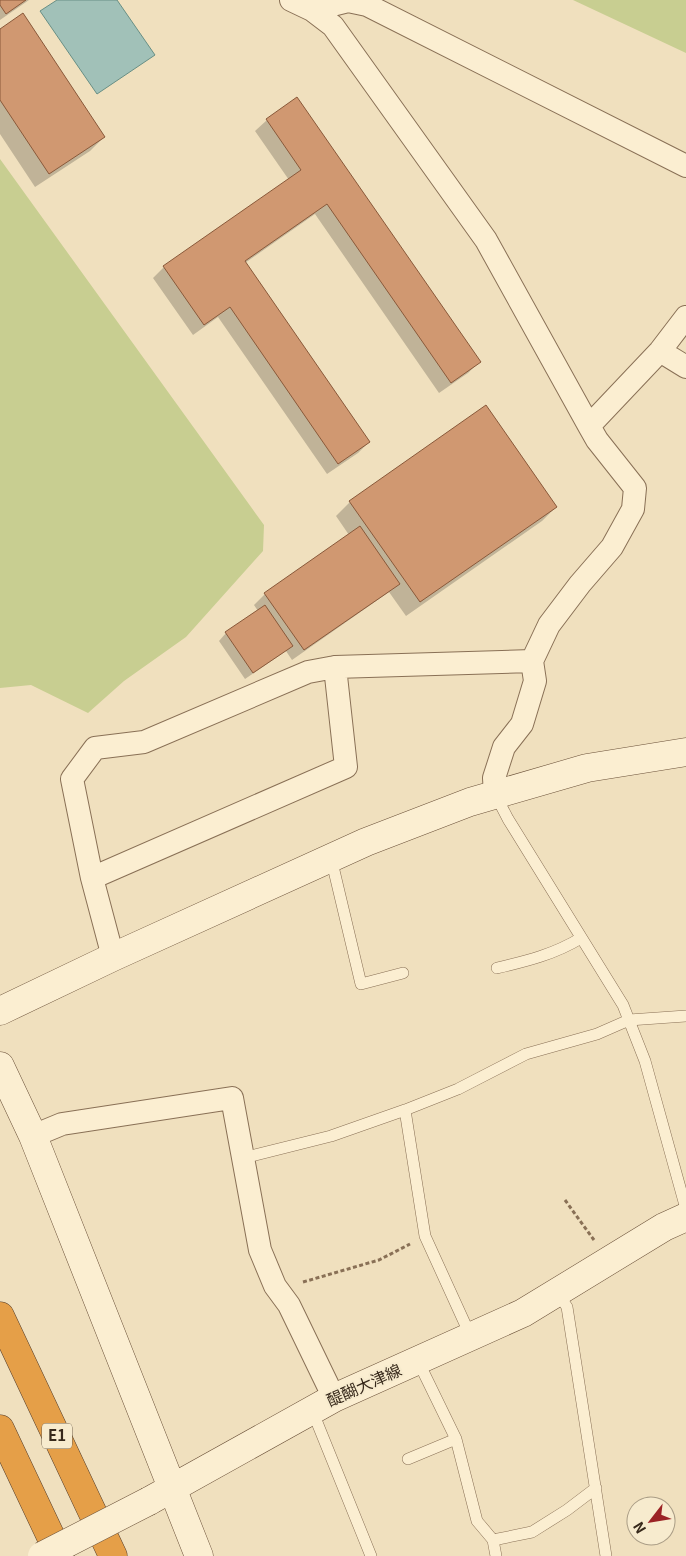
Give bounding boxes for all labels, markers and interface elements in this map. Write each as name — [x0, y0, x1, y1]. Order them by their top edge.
street label: 醍醐大津線 — [322, 1357, 405, 1411]
road number: E1 — [42, 1424, 72, 1448]
north arrow — [626, 1496, 676, 1546]
text: N — [628, 1519, 650, 1538]

